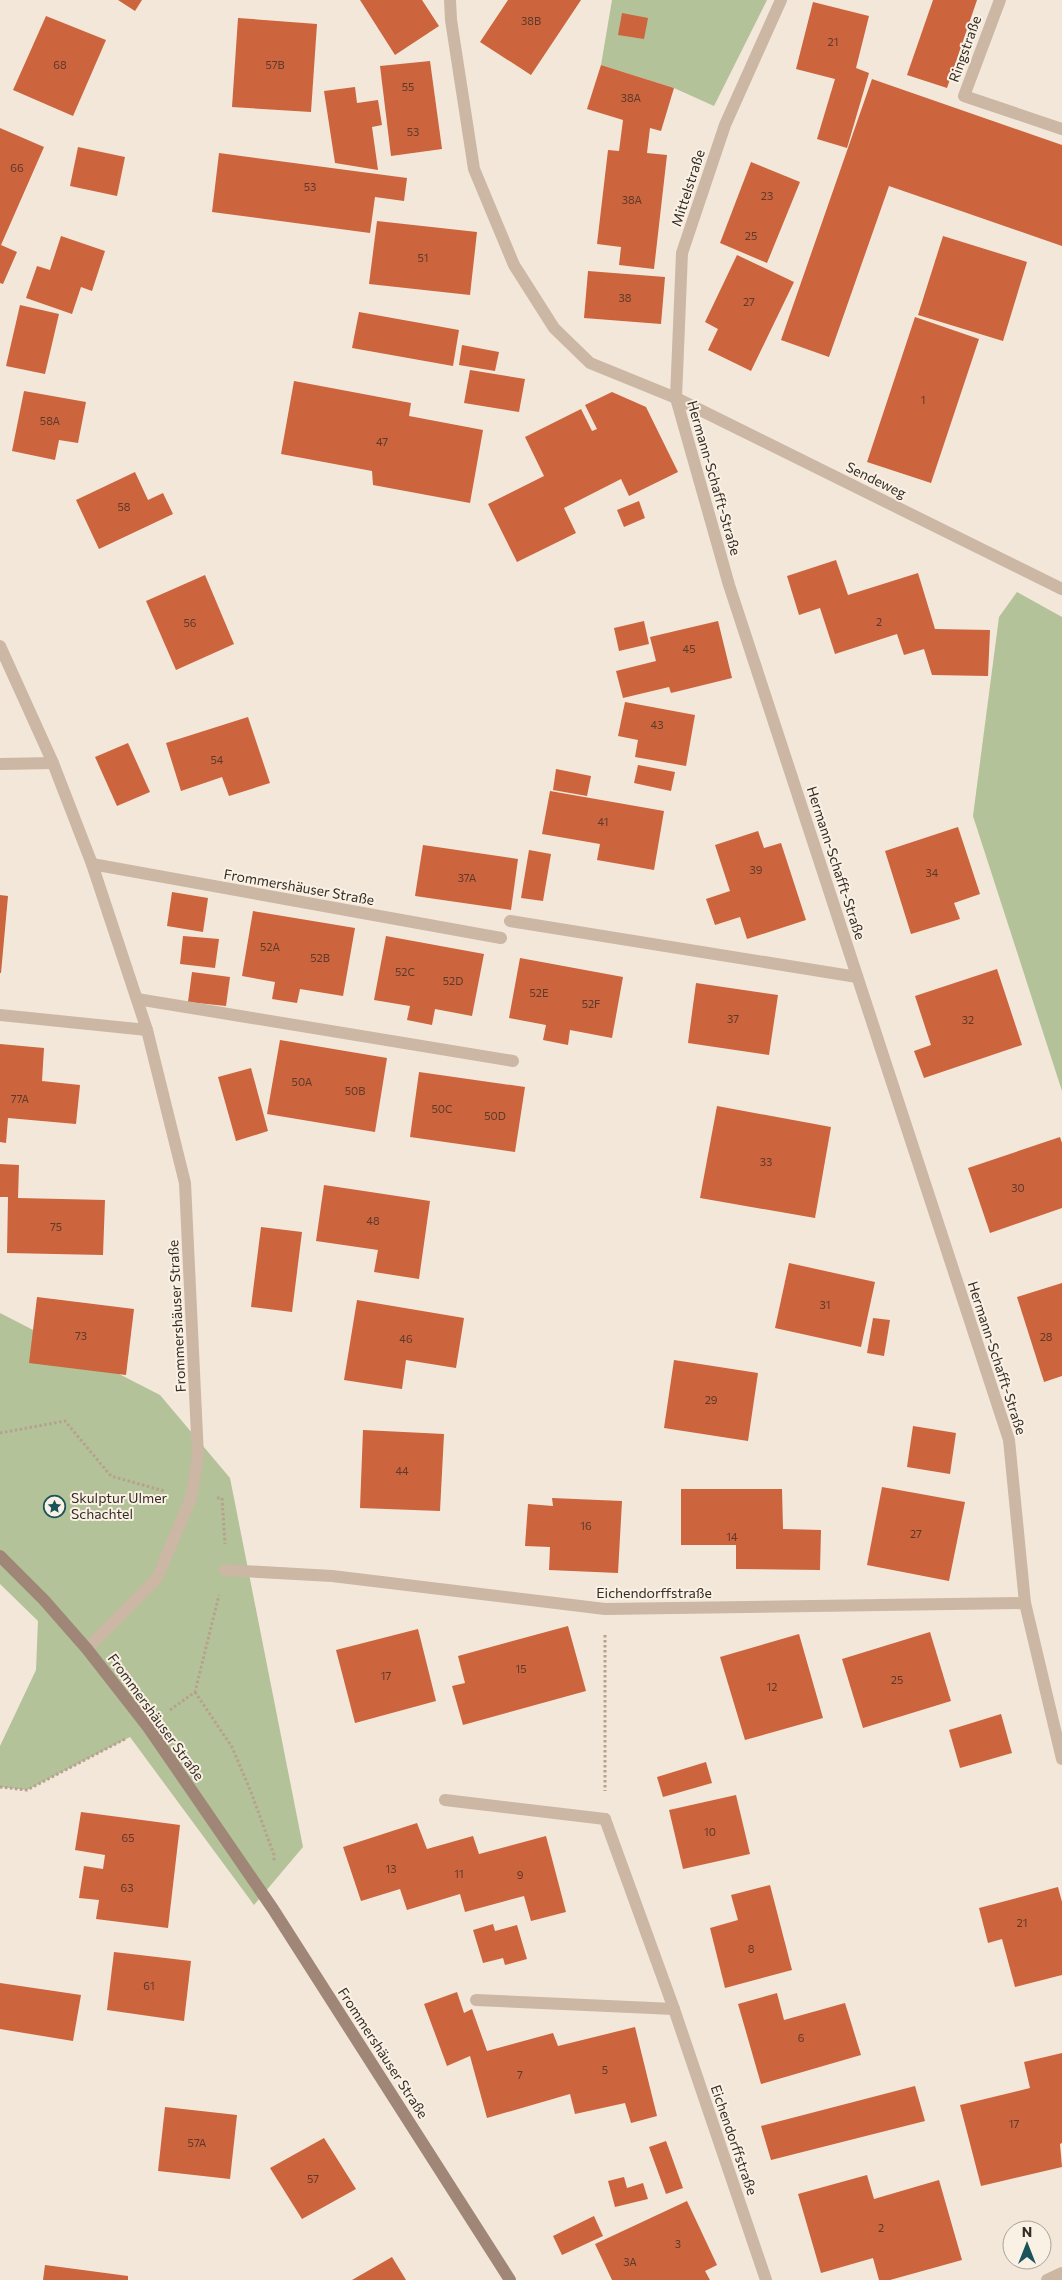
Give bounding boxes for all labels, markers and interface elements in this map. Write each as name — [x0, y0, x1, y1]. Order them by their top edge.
street label: Ringstraße — [945, 13, 984, 84]
house number: 38B — [521, 14, 541, 27]
house number: 21 — [828, 35, 838, 48]
house number: 68 — [53, 58, 67, 71]
house number: 57B — [265, 58, 285, 71]
house number: 55 — [402, 80, 414, 93]
house number: 38A — [621, 91, 642, 104]
house number: 53 — [407, 125, 419, 138]
street label: Mittelstraße — [667, 147, 708, 229]
house number: 66 — [10, 161, 24, 174]
house number: 53 — [304, 180, 316, 193]
house number: 23 — [761, 189, 773, 202]
house number: 38A — [622, 193, 643, 206]
house number: 25 — [745, 229, 757, 242]
house number: 51 — [417, 251, 429, 264]
house number: 38 — [619, 291, 632, 304]
house number: 27 — [743, 295, 755, 308]
house number: 1 — [921, 393, 925, 406]
street label: Hermann-Schafft-Straße — [684, 398, 745, 557]
house number: 58A — [40, 414, 61, 427]
house number: 47 — [376, 435, 388, 448]
street label: Sendeweg — [843, 458, 909, 502]
house number: 58 — [118, 500, 131, 513]
house number: 2 — [876, 615, 882, 628]
house number: 56 — [184, 616, 197, 629]
house number: 45 — [683, 642, 695, 655]
house number: 43 — [651, 718, 663, 731]
house number: 54 — [211, 753, 224, 766]
street label: Hermann-Schafft-Straße — [804, 784, 869, 942]
house number: 41 — [598, 815, 608, 828]
house number: 39 — [750, 863, 763, 876]
street label: Frommershäuser Straße — [222, 865, 376, 908]
house number: 34 — [926, 866, 939, 879]
house number: 37A — [458, 871, 477, 884]
house number: 52A — [260, 940, 280, 953]
house number: 52B — [310, 951, 330, 964]
house number: 52C — [395, 965, 415, 978]
house number: 52D — [443, 974, 463, 987]
house number: 52E — [530, 986, 548, 999]
house number: 52F — [582, 997, 600, 1010]
house number: 37 — [727, 1012, 739, 1025]
house number: 32 — [962, 1013, 974, 1026]
house number: 50A — [292, 1075, 313, 1088]
house number: 50B — [345, 1084, 365, 1097]
house number: 77A — [11, 1092, 30, 1105]
house number: 50C — [431, 1102, 453, 1115]
house number: 50D — [484, 1109, 506, 1122]
house number: 33 — [760, 1155, 772, 1168]
house number: 30 — [1011, 1181, 1025, 1194]
house number: 48 — [366, 1214, 380, 1227]
house number: 75 — [50, 1220, 62, 1233]
street label: Frommershäuser Straße — [164, 1239, 189, 1393]
street label: Hermann-Schafft-Straße — [965, 1279, 1030, 1437]
house number: 31 — [820, 1298, 830, 1311]
house number: 73 — [75, 1329, 87, 1342]
house number: 28 — [1040, 1330, 1053, 1343]
house number: 46 — [399, 1332, 413, 1345]
house number: 29 — [705, 1393, 718, 1406]
house number: 44 — [395, 1464, 409, 1477]
place label: Skulptur Ulmer Schachtel — [71, 1489, 168, 1522]
place icon: Skulptur Ulmer Schachtel — [43, 1494, 67, 1518]
house number: 16 — [580, 1519, 592, 1532]
house number: 27 — [910, 1527, 922, 1540]
house number: 14 — [726, 1530, 738, 1543]
street label: Eichendorffstraße — [596, 1584, 712, 1601]
street label: Frommershäuser Straße — [105, 1650, 208, 1783]
house number: 15 — [515, 1662, 527, 1675]
house number: 17 — [381, 1669, 391, 1682]
house number: 25 — [891, 1673, 903, 1686]
house number: 12 — [767, 1680, 777, 1693]
house number: 10 — [704, 1825, 716, 1838]
house number: 65 — [122, 1831, 135, 1844]
house number: 13 — [386, 1862, 396, 1875]
house number: 11 — [454, 1867, 464, 1880]
house number: 9 — [517, 1868, 524, 1881]
house number: 63 — [121, 1881, 133, 1894]
house number: 21 — [1017, 1916, 1027, 1929]
house number: 8 — [748, 1942, 755, 1955]
house number: 61 — [143, 1979, 155, 1992]
street label: Frommershäuser Straße — [335, 1984, 432, 2121]
house number: 6 — [798, 2031, 805, 2044]
house number: 5 — [602, 2063, 608, 2076]
house number: 7 — [517, 2068, 523, 2081]
street label: Eichendorffstraße — [708, 2082, 761, 2197]
house number: 17 — [1009, 2117, 1019, 2130]
house number: 57A — [188, 2136, 207, 2149]
house number: 57 — [307, 2172, 319, 2185]
north arrow — [1002, 2220, 1052, 2270]
house number: 2 — [878, 2221, 884, 2234]
text: N — [1022, 2223, 1032, 2240]
house number: 3 — [675, 2237, 681, 2250]
house number: 3A — [623, 2255, 637, 2268]

